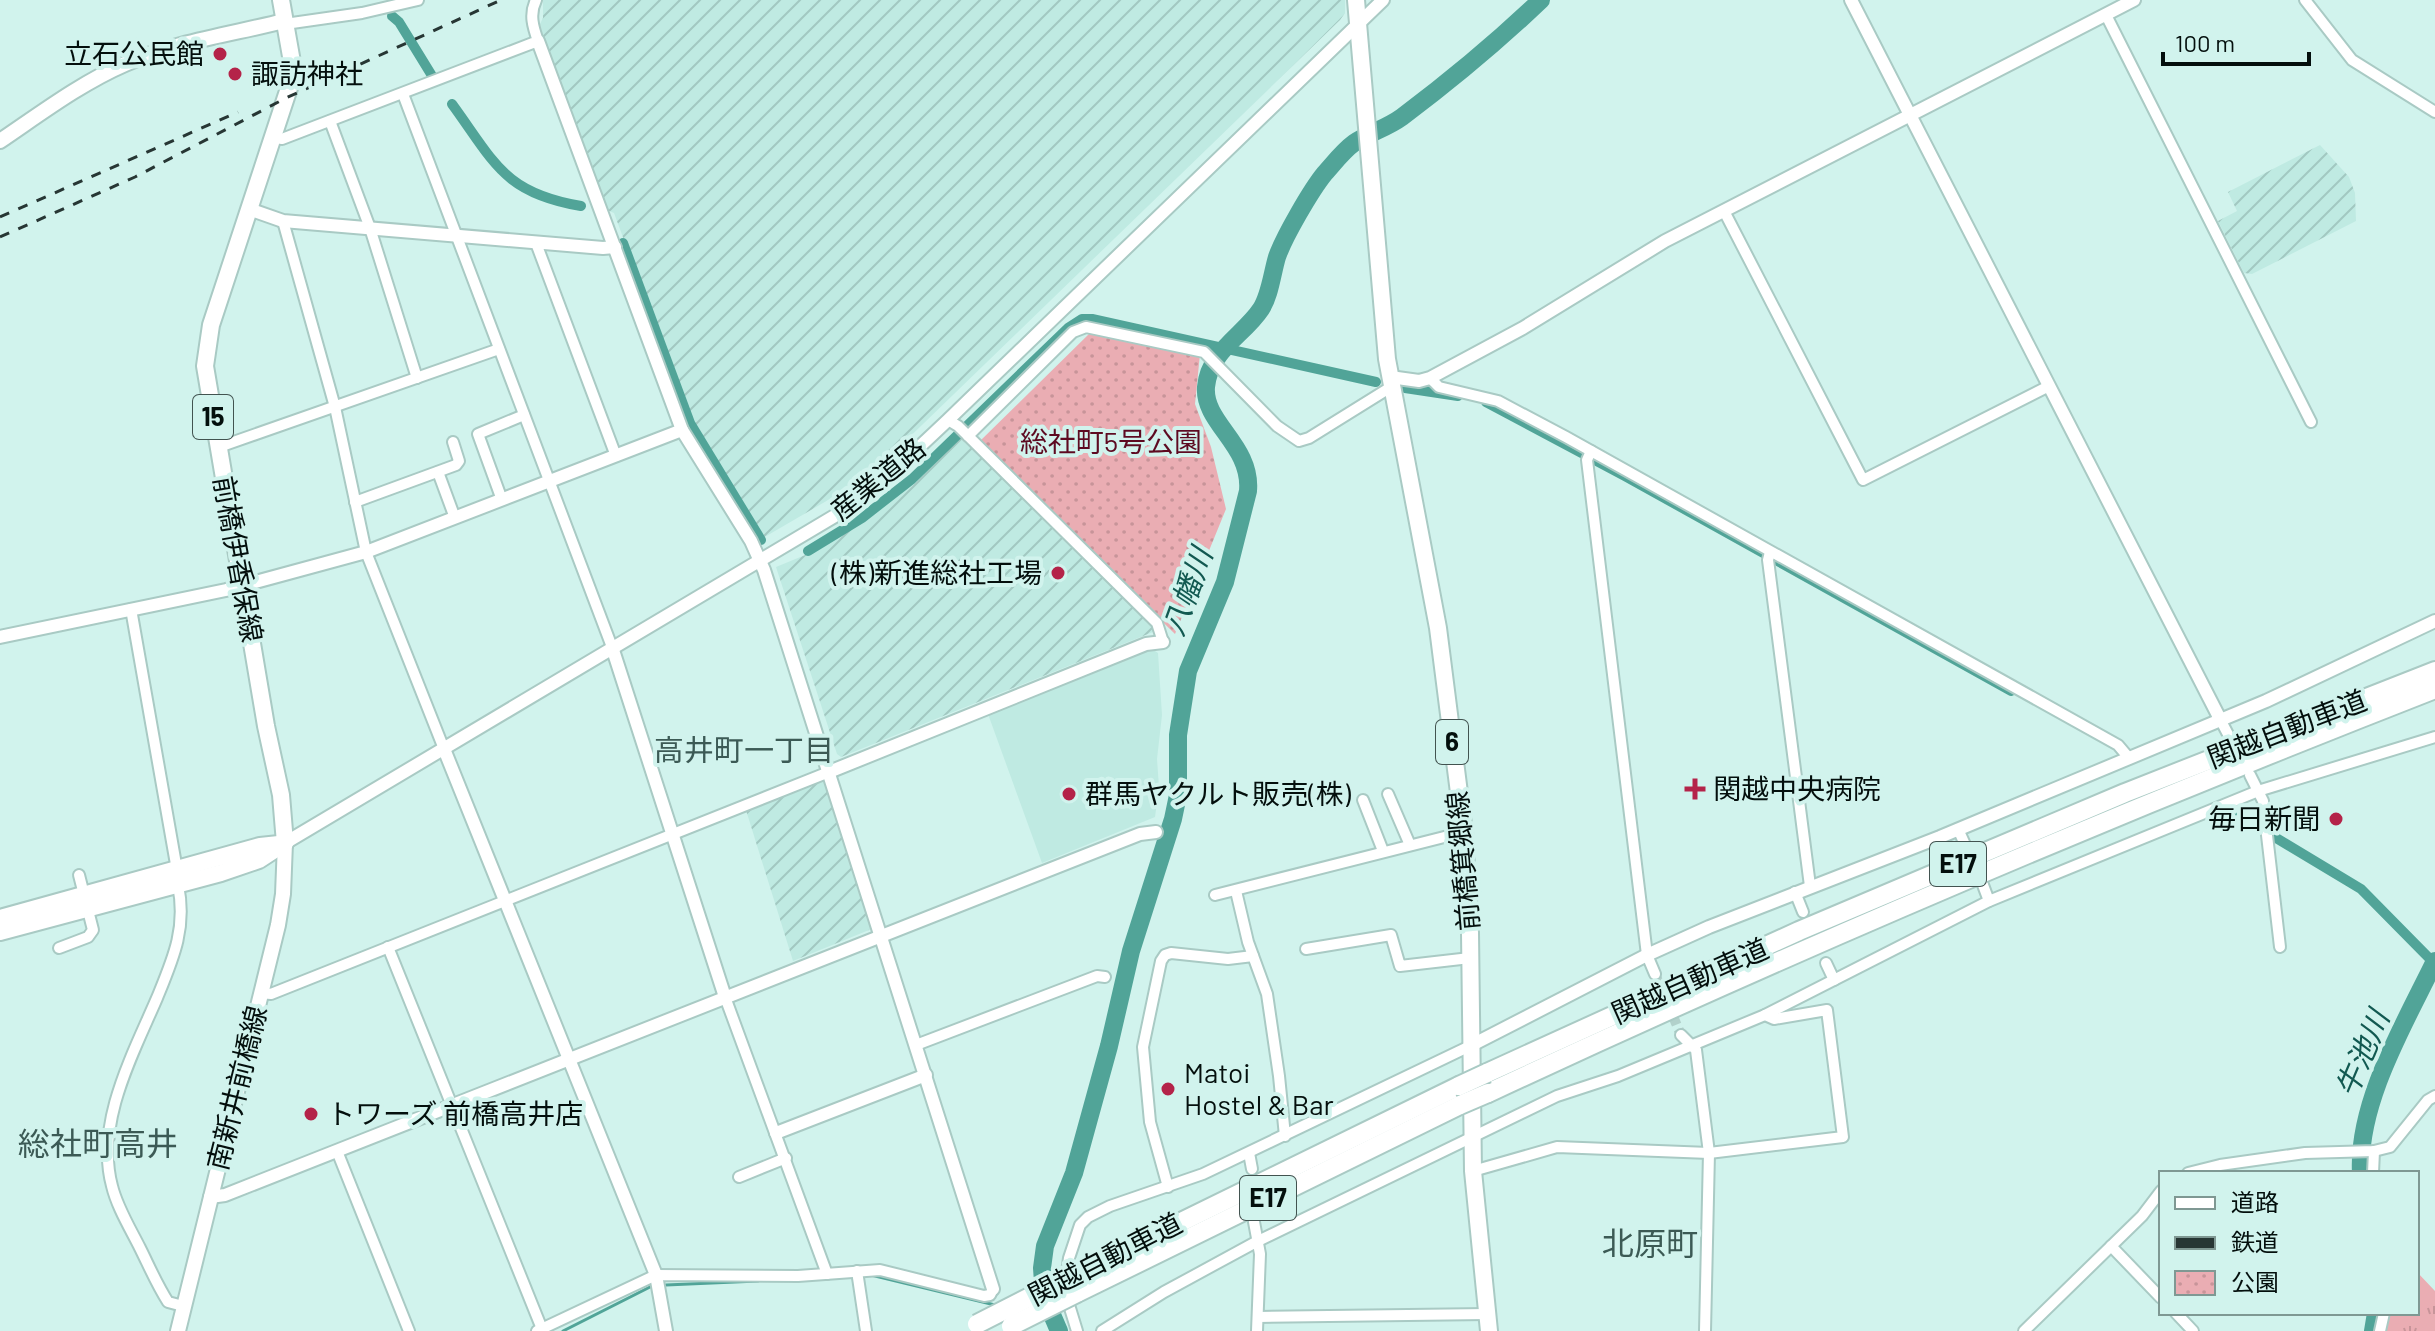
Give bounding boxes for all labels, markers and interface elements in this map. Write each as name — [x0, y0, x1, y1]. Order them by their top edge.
scale bar — [2163, 16, 2309, 66]
text: 100 m — [2175, 28, 2235, 57]
place label: 立石公民館 — [64, 36, 204, 70]
marker: 立石公民館 — [211, 45, 229, 63]
place label: 諏訪神社 — [251, 56, 363, 90]
marker: 諏訪神社 — [226, 65, 244, 83]
road number: 15 — [193, 395, 233, 439]
park label: 総社町5号公園 — [1020, 424, 1202, 458]
street label: 産業道路 — [823, 430, 932, 527]
street label: 前橋伊香保線 — [208, 473, 270, 645]
water label: 八幡川 — [1154, 540, 1219, 640]
place label: (株)新進総社工場 — [830, 555, 1042, 589]
marker: (株)新進総社工場 — [1049, 564, 1067, 582]
street label: 関越自動車道 — [2202, 682, 2371, 774]
road number: 6 — [1436, 720, 1468, 764]
district label: 高井町一丁目 — [654, 731, 834, 767]
place label: 関越中央病院 — [1713, 771, 1881, 805]
place label: 群馬ヤクルト販売(株) — [1085, 776, 1351, 810]
marker: 関越中央病院 — [1684, 778, 1706, 800]
marker: 群馬ヤクルト販売(株) — [1060, 785, 1078, 803]
street label: 前橋箕郷線 — [1439, 790, 1485, 932]
place label: 毎日新聞 — [2208, 801, 2320, 835]
marker: 毎日新聞 — [2327, 810, 2345, 828]
road number: E17 — [1930, 842, 1986, 886]
street label: 関越自動車道 — [1606, 930, 1773, 1030]
street label: 南新井前橋線 — [199, 1002, 273, 1173]
water label: 牛池川 — [2327, 1002, 2396, 1102]
place label: Matoi Hostel & Bar — [1184, 1055, 1334, 1121]
marker: Matoi Hostel & Bar — [1159, 1080, 1177, 1098]
place label: トワーズ 前橋高井店 — [327, 1096, 583, 1130]
marker: トワーズ 前橋高井店 — [302, 1105, 320, 1123]
district label: 総社町高井 — [18, 1123, 178, 1161]
legend — [2159, 1171, 2419, 1315]
road number: E17 — [1240, 1176, 1296, 1220]
text: 道路 — [2231, 1187, 2279, 1216]
street label: 関越自動車道 — [1022, 1205, 1187, 1311]
district label: 北原町 — [1602, 1223, 1698, 1261]
text: 鉄道 — [2231, 1227, 2279, 1256]
text: 公園 — [2231, 1267, 2279, 1296]

